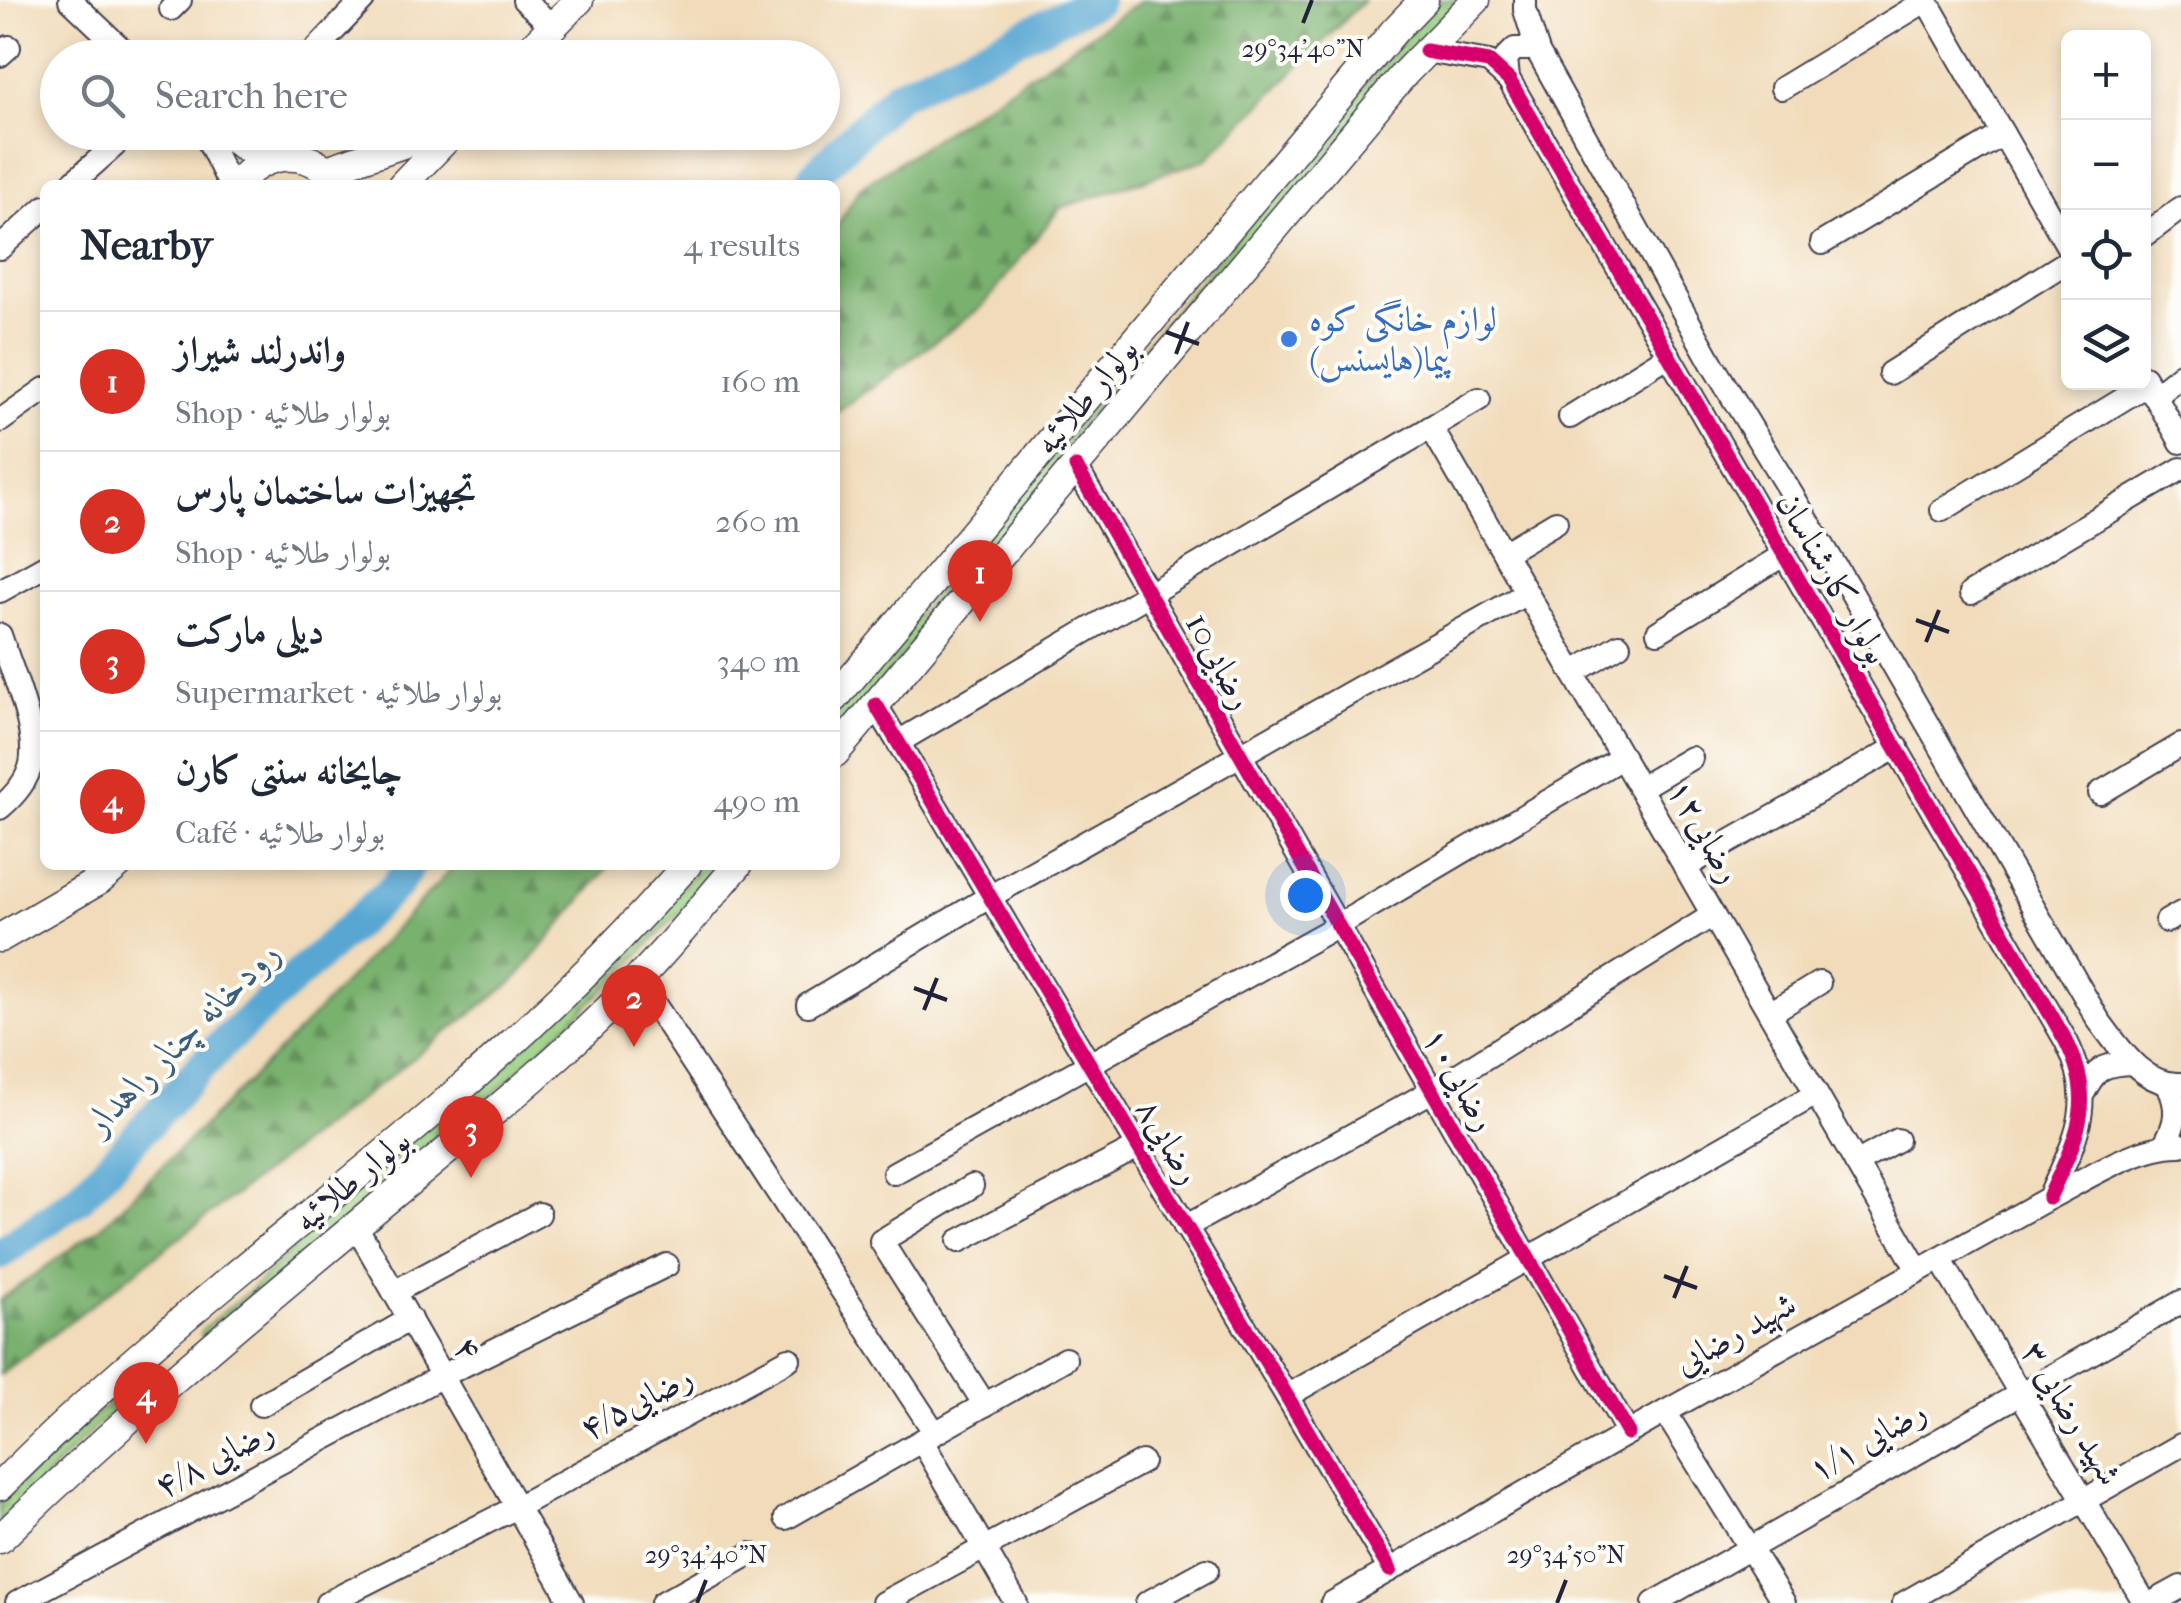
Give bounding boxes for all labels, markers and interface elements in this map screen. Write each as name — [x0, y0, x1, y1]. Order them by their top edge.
map controls — [2061, 30, 2151, 390]
button: + — [2061, 30, 2151, 120]
text: 29°34'40"N — [1242, 34, 1364, 63]
search box — [40, 40, 840, 150]
icon: search — [75, 68, 130, 123]
text: Search here — [155, 73, 348, 118]
button: − — [2061, 120, 2151, 210]
button: locate — [2061, 210, 2151, 300]
text: Nearby — [80, 221, 212, 270]
text: 4 results — [683, 227, 800, 264]
place label: لوازم خانگی کوه پیما(هایسنس) — [1309, 299, 1497, 383]
button: layers — [2061, 300, 2151, 390]
text: واندرلند شیراز — [175, 328, 346, 373]
marker: لوازم خانگی کوه پیما(هایسنس) — [1278, 328, 1300, 350]
street label: بولوار طلائیه — [1025, 329, 1147, 463]
text: 1 — [107, 363, 118, 400]
text: 160 m — [720, 363, 800, 400]
text: Shop · بولوار طلائیه — [175, 394, 391, 431]
text: تجهیزات ساختمان پارس — [175, 468, 476, 513]
street label: بولوار کارشناسان — [1767, 485, 1899, 672]
text: 2 — [104, 503, 121, 540]
text: 260 m — [715, 503, 800, 540]
text: Shop · بولوار طلائیه — [175, 534, 391, 571]
pin: 1 — [948, 540, 1012, 622]
street label: رضایی10 — [1174, 606, 1263, 718]
text: دیلی مارکت — [175, 608, 324, 653]
text: 3 — [106, 643, 119, 680]
text: 340 m — [717, 643, 800, 680]
text: Supermarket · بولوار طلائیه — [175, 674, 502, 711]
text: چایخانه سنتی کارن — [175, 748, 403, 793]
street label: رضایی۱۲ — [1656, 772, 1751, 892]
text: 4 — [103, 783, 122, 820]
text: 490 m — [713, 783, 800, 820]
text: Café · بولوار طلائیه — [175, 814, 385, 851]
your location — [1280, 870, 1331, 921]
water label: رودخانه چنار راهدار — [73, 930, 290, 1147]
pin: 2 — [602, 964, 666, 1047]
street label: رضایی۱۰ — [1411, 1020, 1506, 1140]
street label: رضایی۸ — [1125, 1091, 1210, 1193]
pin: 3 — [438, 1096, 504, 1178]
street label: بولوار طلائیه — [285, 1119, 419, 1241]
street label: شهید رضایی — [1667, 1283, 1804, 1386]
street label: ۴ — [445, 1329, 491, 1367]
street label: شهید رضایی ۳ — [2010, 1334, 2131, 1494]
street label: رضایی۴/۵ — [573, 1355, 701, 1451]
pin: 4 — [114, 1362, 178, 1444]
street label: رضایی ۱/۱ — [1801, 1390, 1935, 1493]
street label: رضایی ۴/۸ — [147, 1410, 282, 1509]
text: 29°34'40"N — [645, 1540, 767, 1569]
text: 29°34'50"N — [1507, 1540, 1625, 1569]

